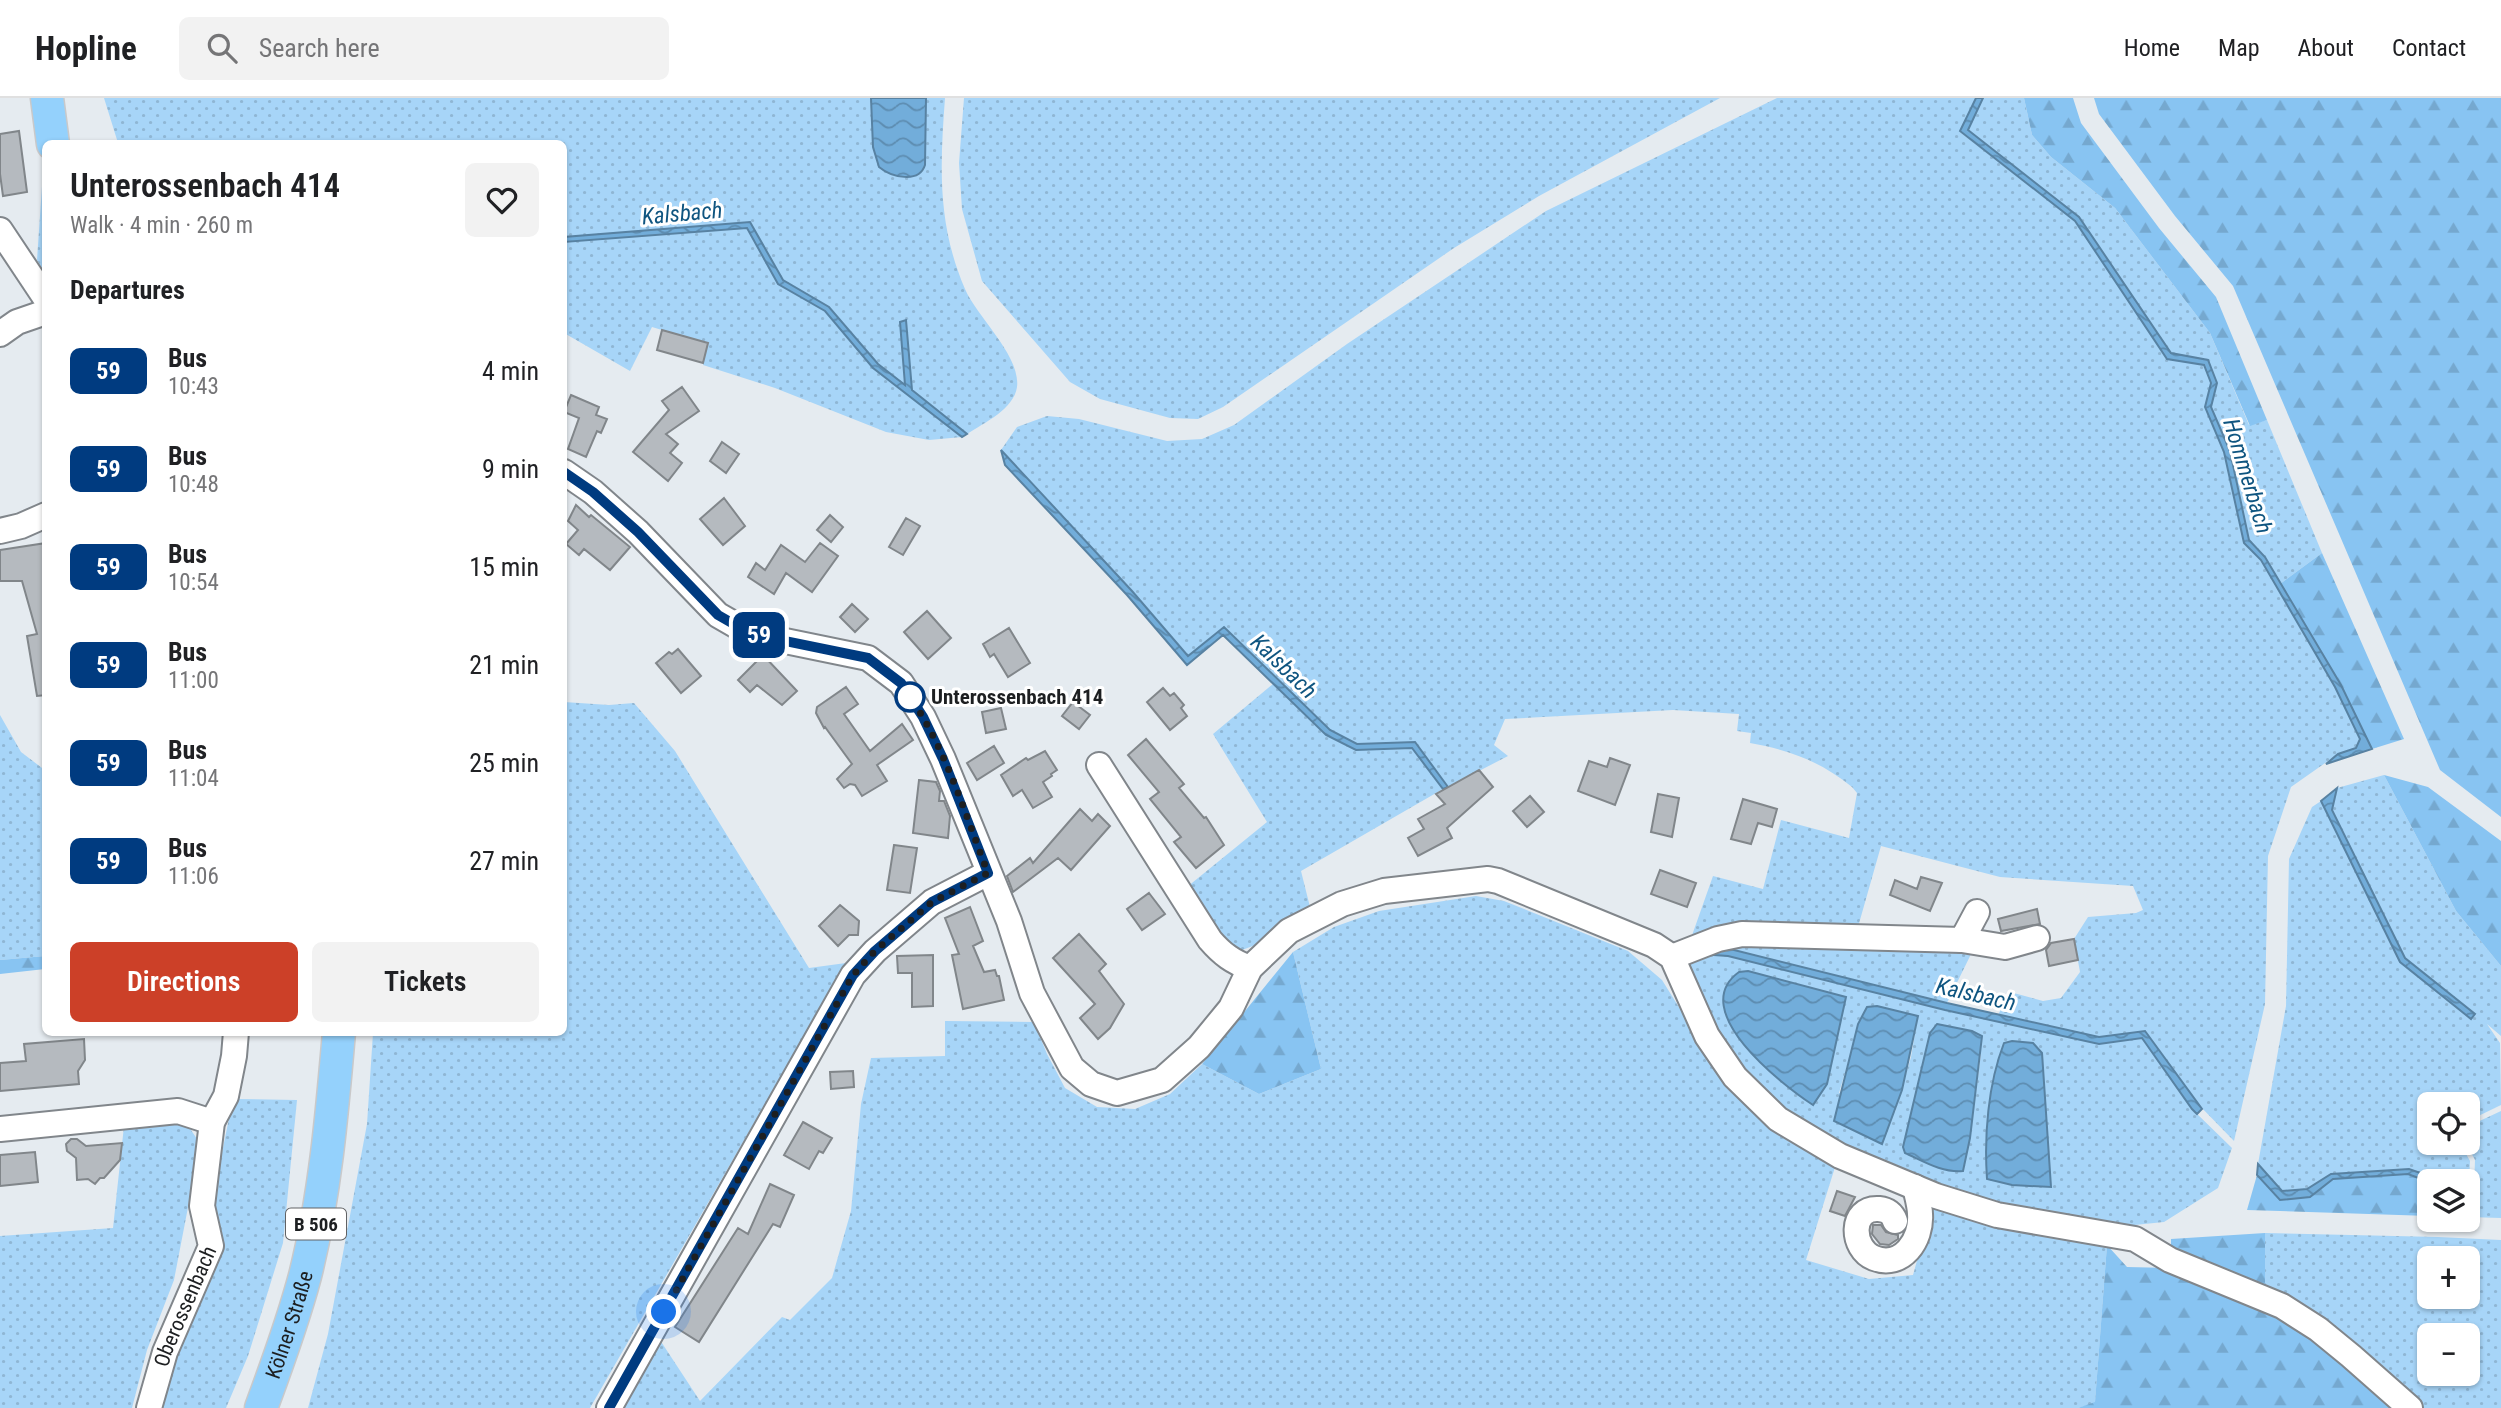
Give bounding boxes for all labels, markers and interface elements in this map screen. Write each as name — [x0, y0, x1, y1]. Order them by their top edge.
search box — [179, 17, 669, 80]
text: Hopline — [35, 29, 137, 68]
icon: search — [203, 29, 241, 67]
text: Search here — [259, 33, 380, 63]
text: Home — [2124, 34, 2180, 62]
text: Map — [2218, 34, 2260, 62]
text: About — [2298, 34, 2354, 62]
text: Contact — [2392, 34, 2466, 62]
button: heart — [465, 163, 539, 237]
text: Unterossenbach 414 — [70, 166, 340, 205]
water label: Kalsbach — [641, 197, 724, 230]
text: Walk · 4 min · 260 m — [70, 212, 253, 239]
text: Departures — [70, 275, 185, 305]
text: Bus — [168, 343, 207, 373]
text: 4 min — [482, 356, 539, 386]
text: 59 — [96, 357, 121, 385]
text: 10:43 — [168, 373, 219, 400]
water label: Hommerbach — [2217, 415, 2278, 537]
text: Bus — [168, 441, 207, 471]
text: 9 min — [482, 454, 539, 484]
text: 59 — [96, 455, 121, 483]
text: 10:48 — [168, 471, 219, 498]
text: Bus — [168, 539, 207, 569]
text: 15 min — [469, 552, 539, 582]
text: 59 — [96, 553, 121, 581]
text: 10:54 — [168, 569, 219, 596]
line badge: 59 — [728, 612, 790, 658]
text: 59 — [747, 621, 771, 649]
water label: Kalsbach — [1245, 629, 1322, 704]
text: Bus — [168, 637, 207, 667]
text: 21 min — [469, 650, 539, 680]
text: 59 — [96, 651, 121, 679]
text: 11:00 — [168, 667, 219, 694]
marker: Unterossenbach 414 — [895, 682, 925, 712]
place label: Unterossenbach 414 — [931, 685, 1103, 709]
text: Bus — [168, 735, 207, 765]
text: 25 min — [469, 748, 539, 778]
text: 59 — [96, 749, 121, 777]
text: 11:04 — [168, 765, 219, 792]
text: Bus — [168, 833, 207, 863]
text: 27 min — [469, 846, 539, 876]
text: 59 — [96, 847, 121, 875]
text: 11:06 — [168, 863, 219, 890]
button: Directions — [70, 942, 298, 1022]
button: Tickets — [312, 942, 539, 1022]
water label: Kalsbach — [1933, 972, 2018, 1017]
map controls — [2417, 1092, 2480, 1386]
button: locate — [2417, 1092, 2480, 1155]
button: layers — [2417, 1169, 2480, 1232]
road number: B 506 — [286, 1208, 346, 1240]
street label: Oberossenbach — [149, 1242, 222, 1369]
button: + — [2417, 1246, 2480, 1309]
street label: Kölner Straße — [261, 1268, 318, 1382]
your location — [646, 1294, 681, 1329]
button: − — [2417, 1323, 2480, 1386]

